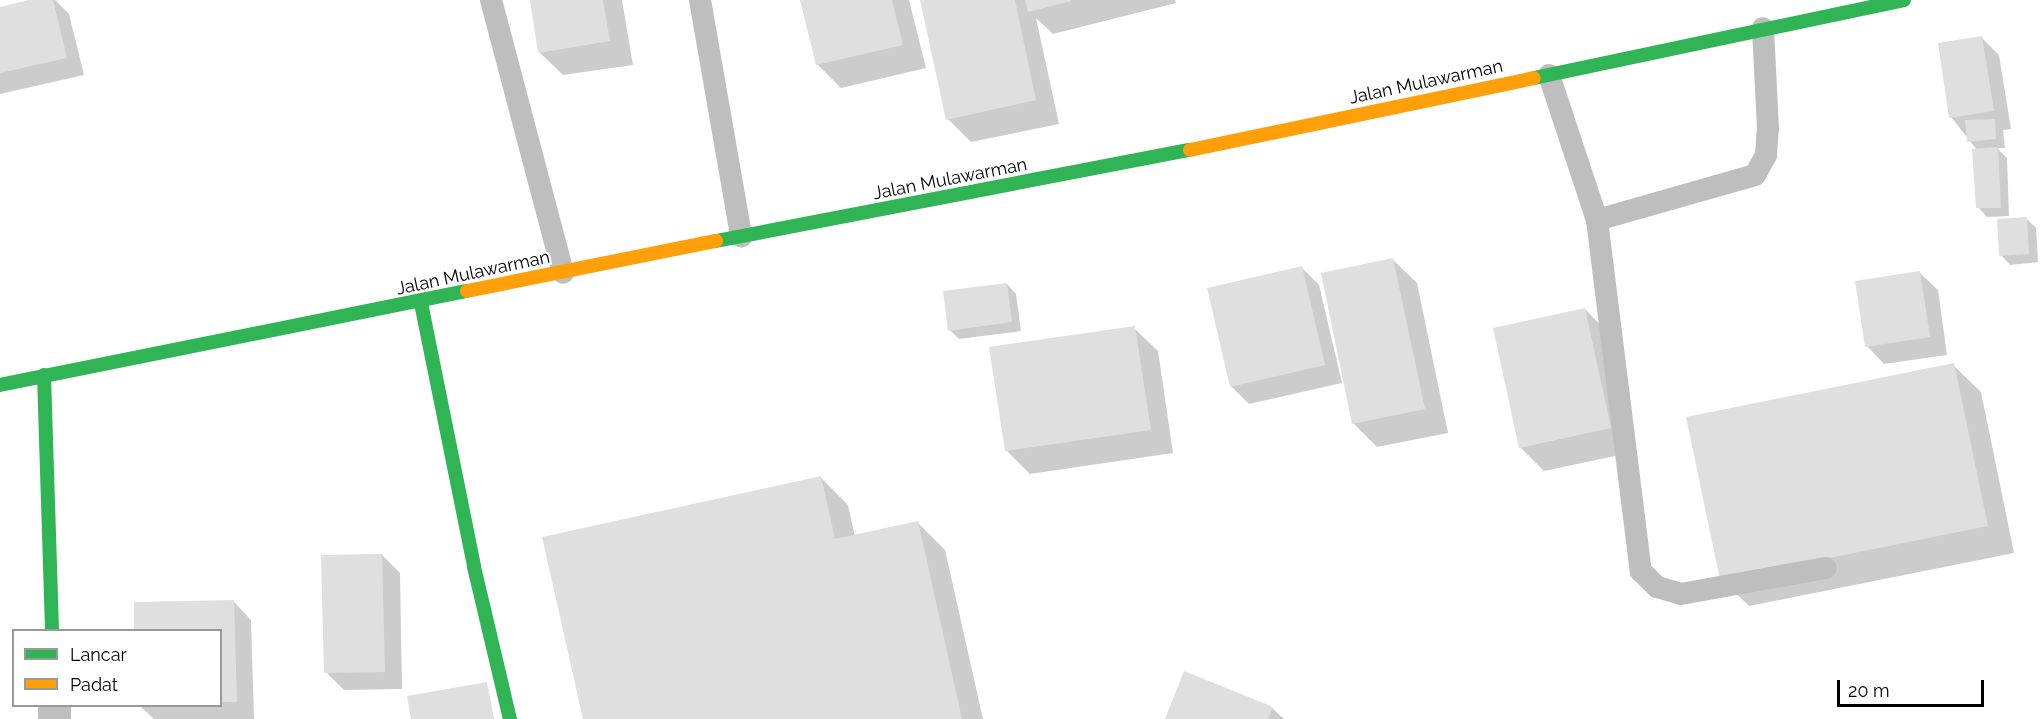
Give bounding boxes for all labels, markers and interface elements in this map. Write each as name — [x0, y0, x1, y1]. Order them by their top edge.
street label: Jalan Mulawarman — [1347, 55, 1505, 109]
street label: Jalan Mulawarman — [871, 153, 1029, 205]
street label: Jalan Mulawarman — [394, 246, 552, 300]
legend — [12, 629, 222, 707]
text: Lancar — [70, 644, 127, 665]
scale bar — [1840, 668, 1987, 706]
text: Padat — [70, 674, 118, 695]
text: 20 m — [1848, 680, 1890, 701]

